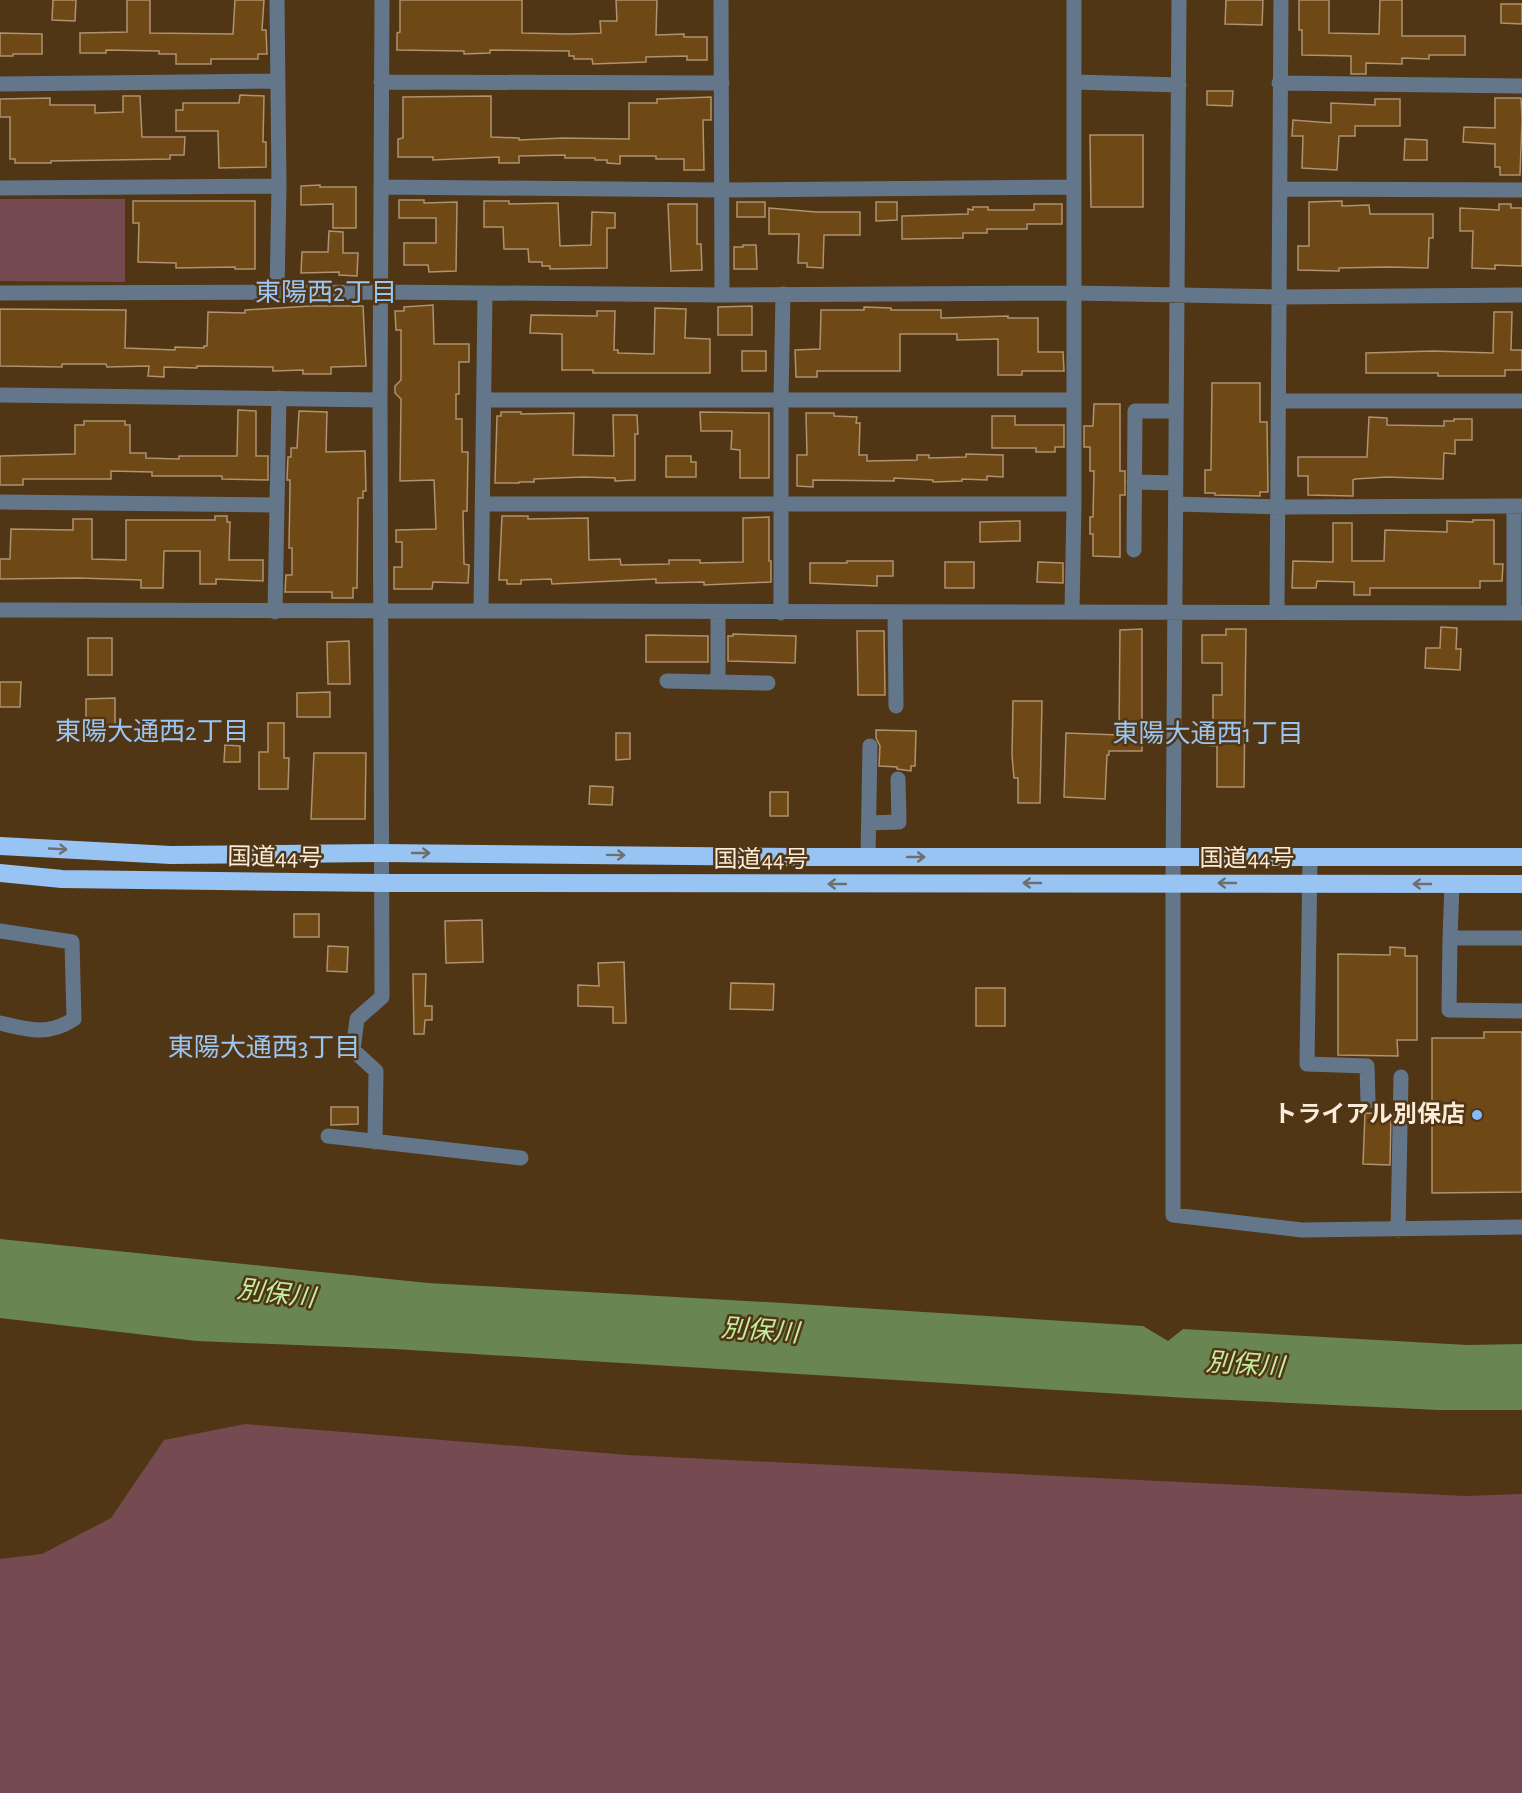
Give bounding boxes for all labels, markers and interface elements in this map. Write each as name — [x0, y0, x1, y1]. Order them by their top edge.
district label: 東陽西2丁目 — [255, 279, 397, 306]
district label: 東陽大通西2丁目 — [55, 718, 249, 745]
district label: 東陽大通西1丁目 — [1113, 720, 1303, 747]
street label: 国道44号 — [227, 843, 323, 871]
one-way arrow — [48, 844, 68, 855]
street label: 国道44号 — [1199, 845, 1295, 871]
street label: 国道44号 — [713, 846, 809, 872]
one-way arrow — [411, 848, 431, 859]
one-way arrow — [606, 849, 626, 861]
one-way arrow — [906, 851, 926, 863]
one-way arrow — [1022, 877, 1042, 889]
one-way arrow — [1217, 877, 1237, 889]
one-way arrow — [827, 878, 847, 890]
one-way arrow — [1412, 878, 1432, 890]
district label: 東陽大通西3丁目 — [168, 1034, 360, 1061]
place label: トライアル別保店 — [1273, 1101, 1465, 1127]
marker: トライアル別保店 — [1470, 1108, 1484, 1122]
water label: 別保川 — [236, 1275, 319, 1312]
water label: 別保川 — [720, 1314, 803, 1347]
water label: 別保川 — [1205, 1348, 1288, 1381]

